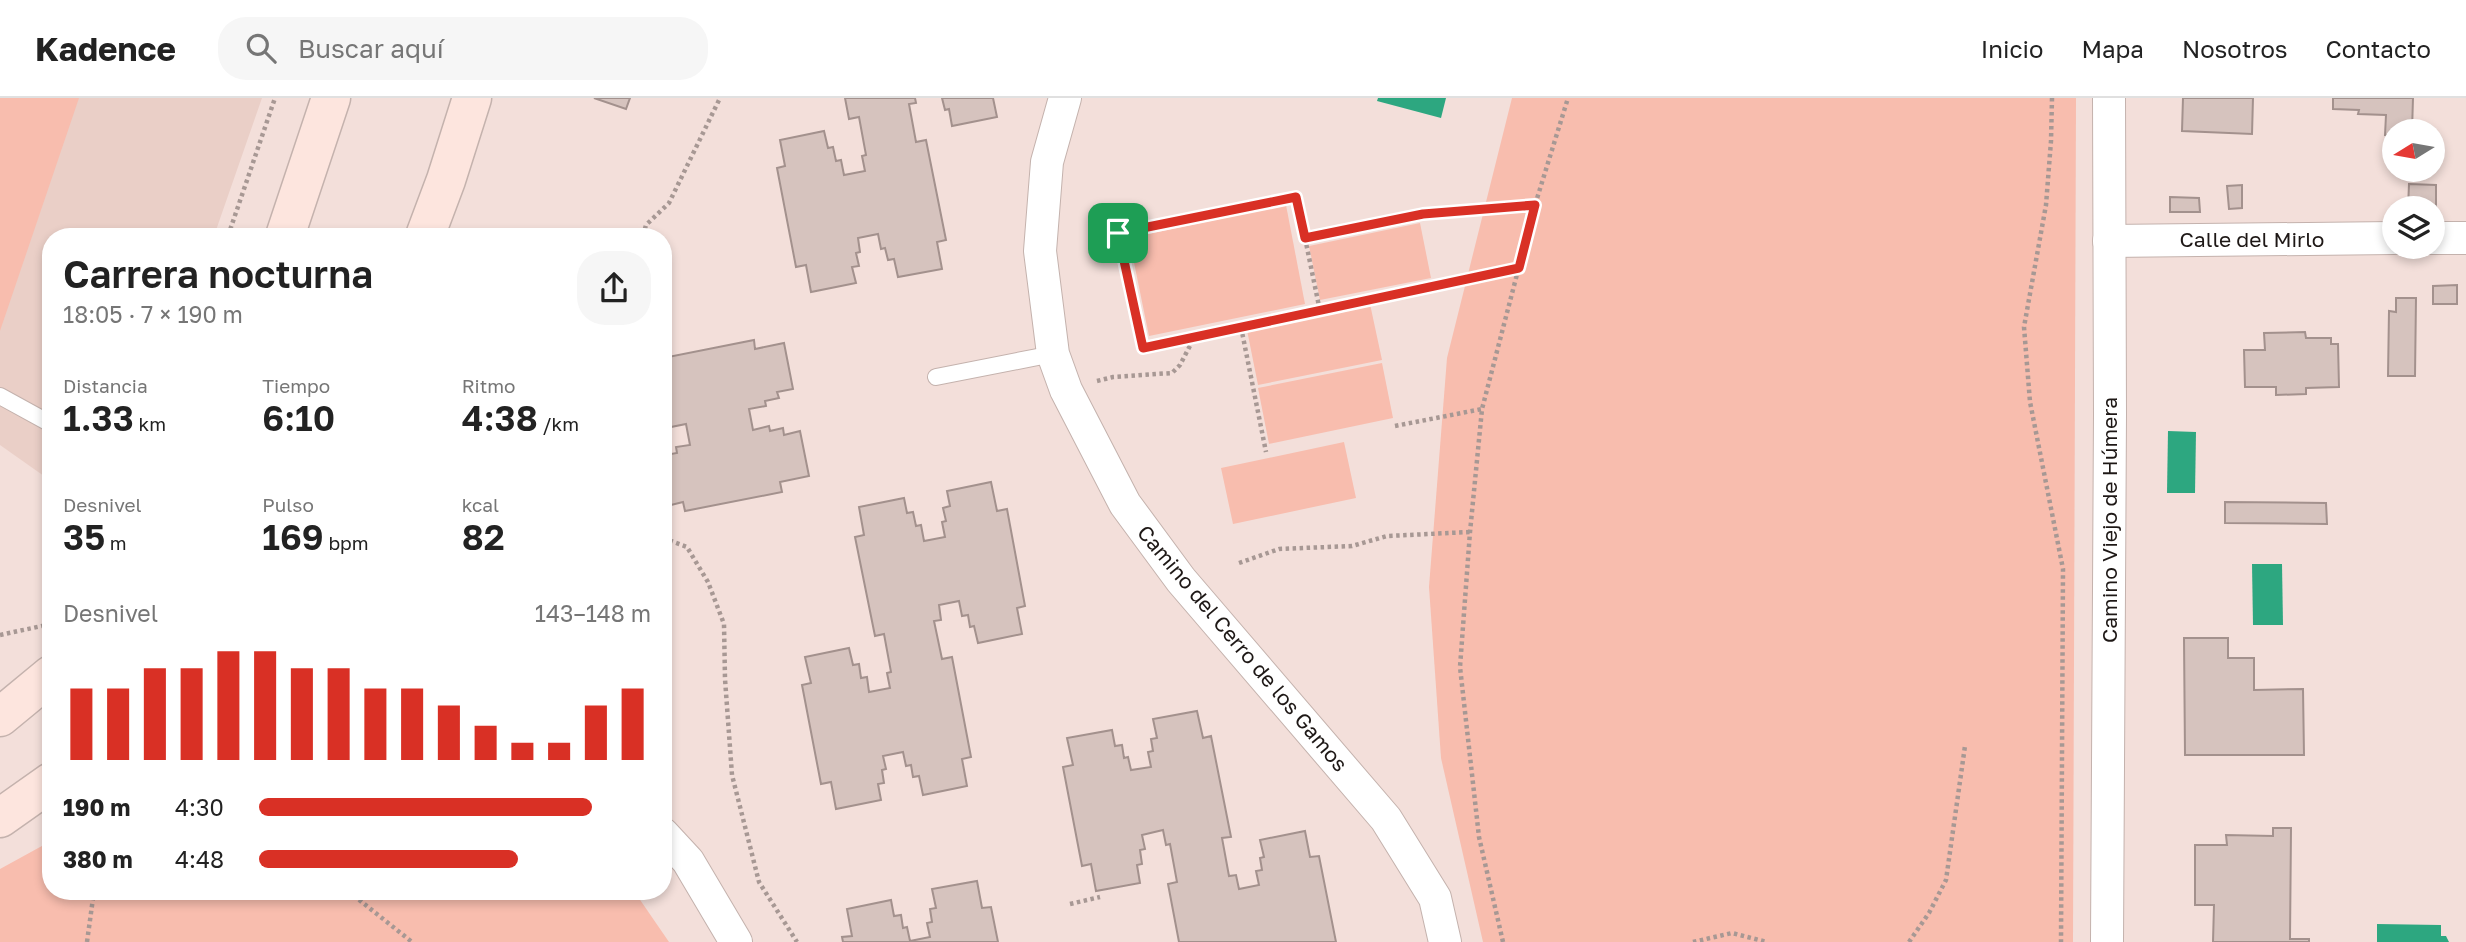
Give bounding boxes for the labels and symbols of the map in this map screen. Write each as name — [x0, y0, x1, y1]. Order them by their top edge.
north arrow — [2382, 119, 2445, 182]
pin — [1088, 203, 1148, 263]
street label: Calle del Mirlo — [2180, 226, 2324, 252]
street label: Camino Viejo de Húmera — [2096, 397, 2122, 643]
street label: Camino del Cerro de los Gamos — [1132, 520, 1354, 776]

